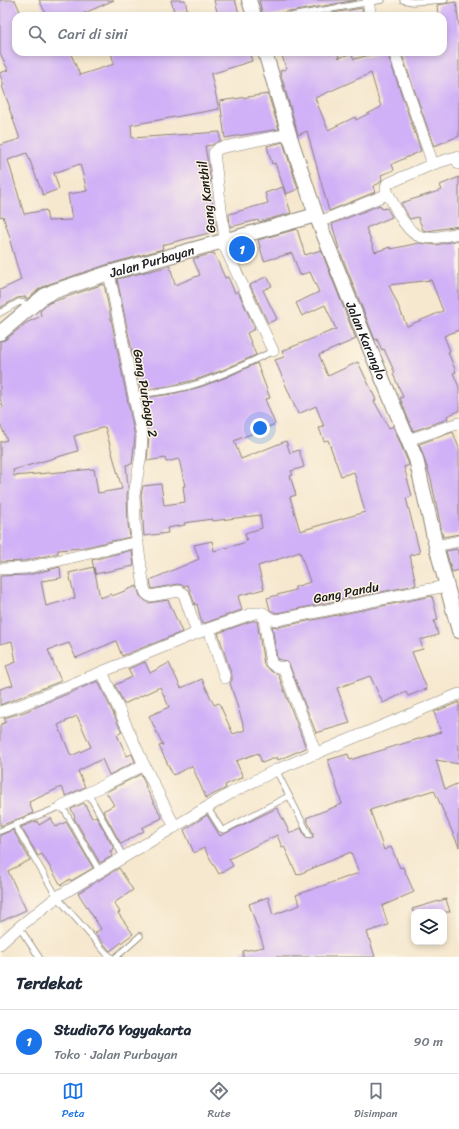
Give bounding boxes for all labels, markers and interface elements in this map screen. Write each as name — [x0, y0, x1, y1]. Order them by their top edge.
search box — [12, 12, 447, 56]
text: Cari di sini — [58, 21, 128, 47]
icon: search — [26, 23, 48, 45]
street label: Gang Kanthil — [191, 159, 222, 234]
pin: 1 — [229, 234, 255, 264]
street label: Jalan Purbayan — [106, 239, 197, 285]
street label: Jalan Karanglo — [339, 297, 393, 384]
street label: Gang Purbaya 2 — [126, 347, 165, 440]
your location — [250, 418, 270, 438]
street label: Gang Pandu — [311, 575, 381, 610]
map controls — [411, 909, 447, 945]
button: layers — [411, 909, 447, 945]
text: Terdekat — [16, 968, 82, 998]
text: Studio76 Yogyakarta — [54, 1017, 191, 1043]
text: 1 — [26, 1030, 32, 1053]
text: 90 m — [413, 1030, 443, 1053]
text: Toko · Jalan Purbayan — [54, 1043, 178, 1066]
tab: Peta — [62, 1080, 84, 1123]
tab: Rute — [208, 1080, 231, 1123]
tab: Disimpan — [354, 1080, 397, 1123]

